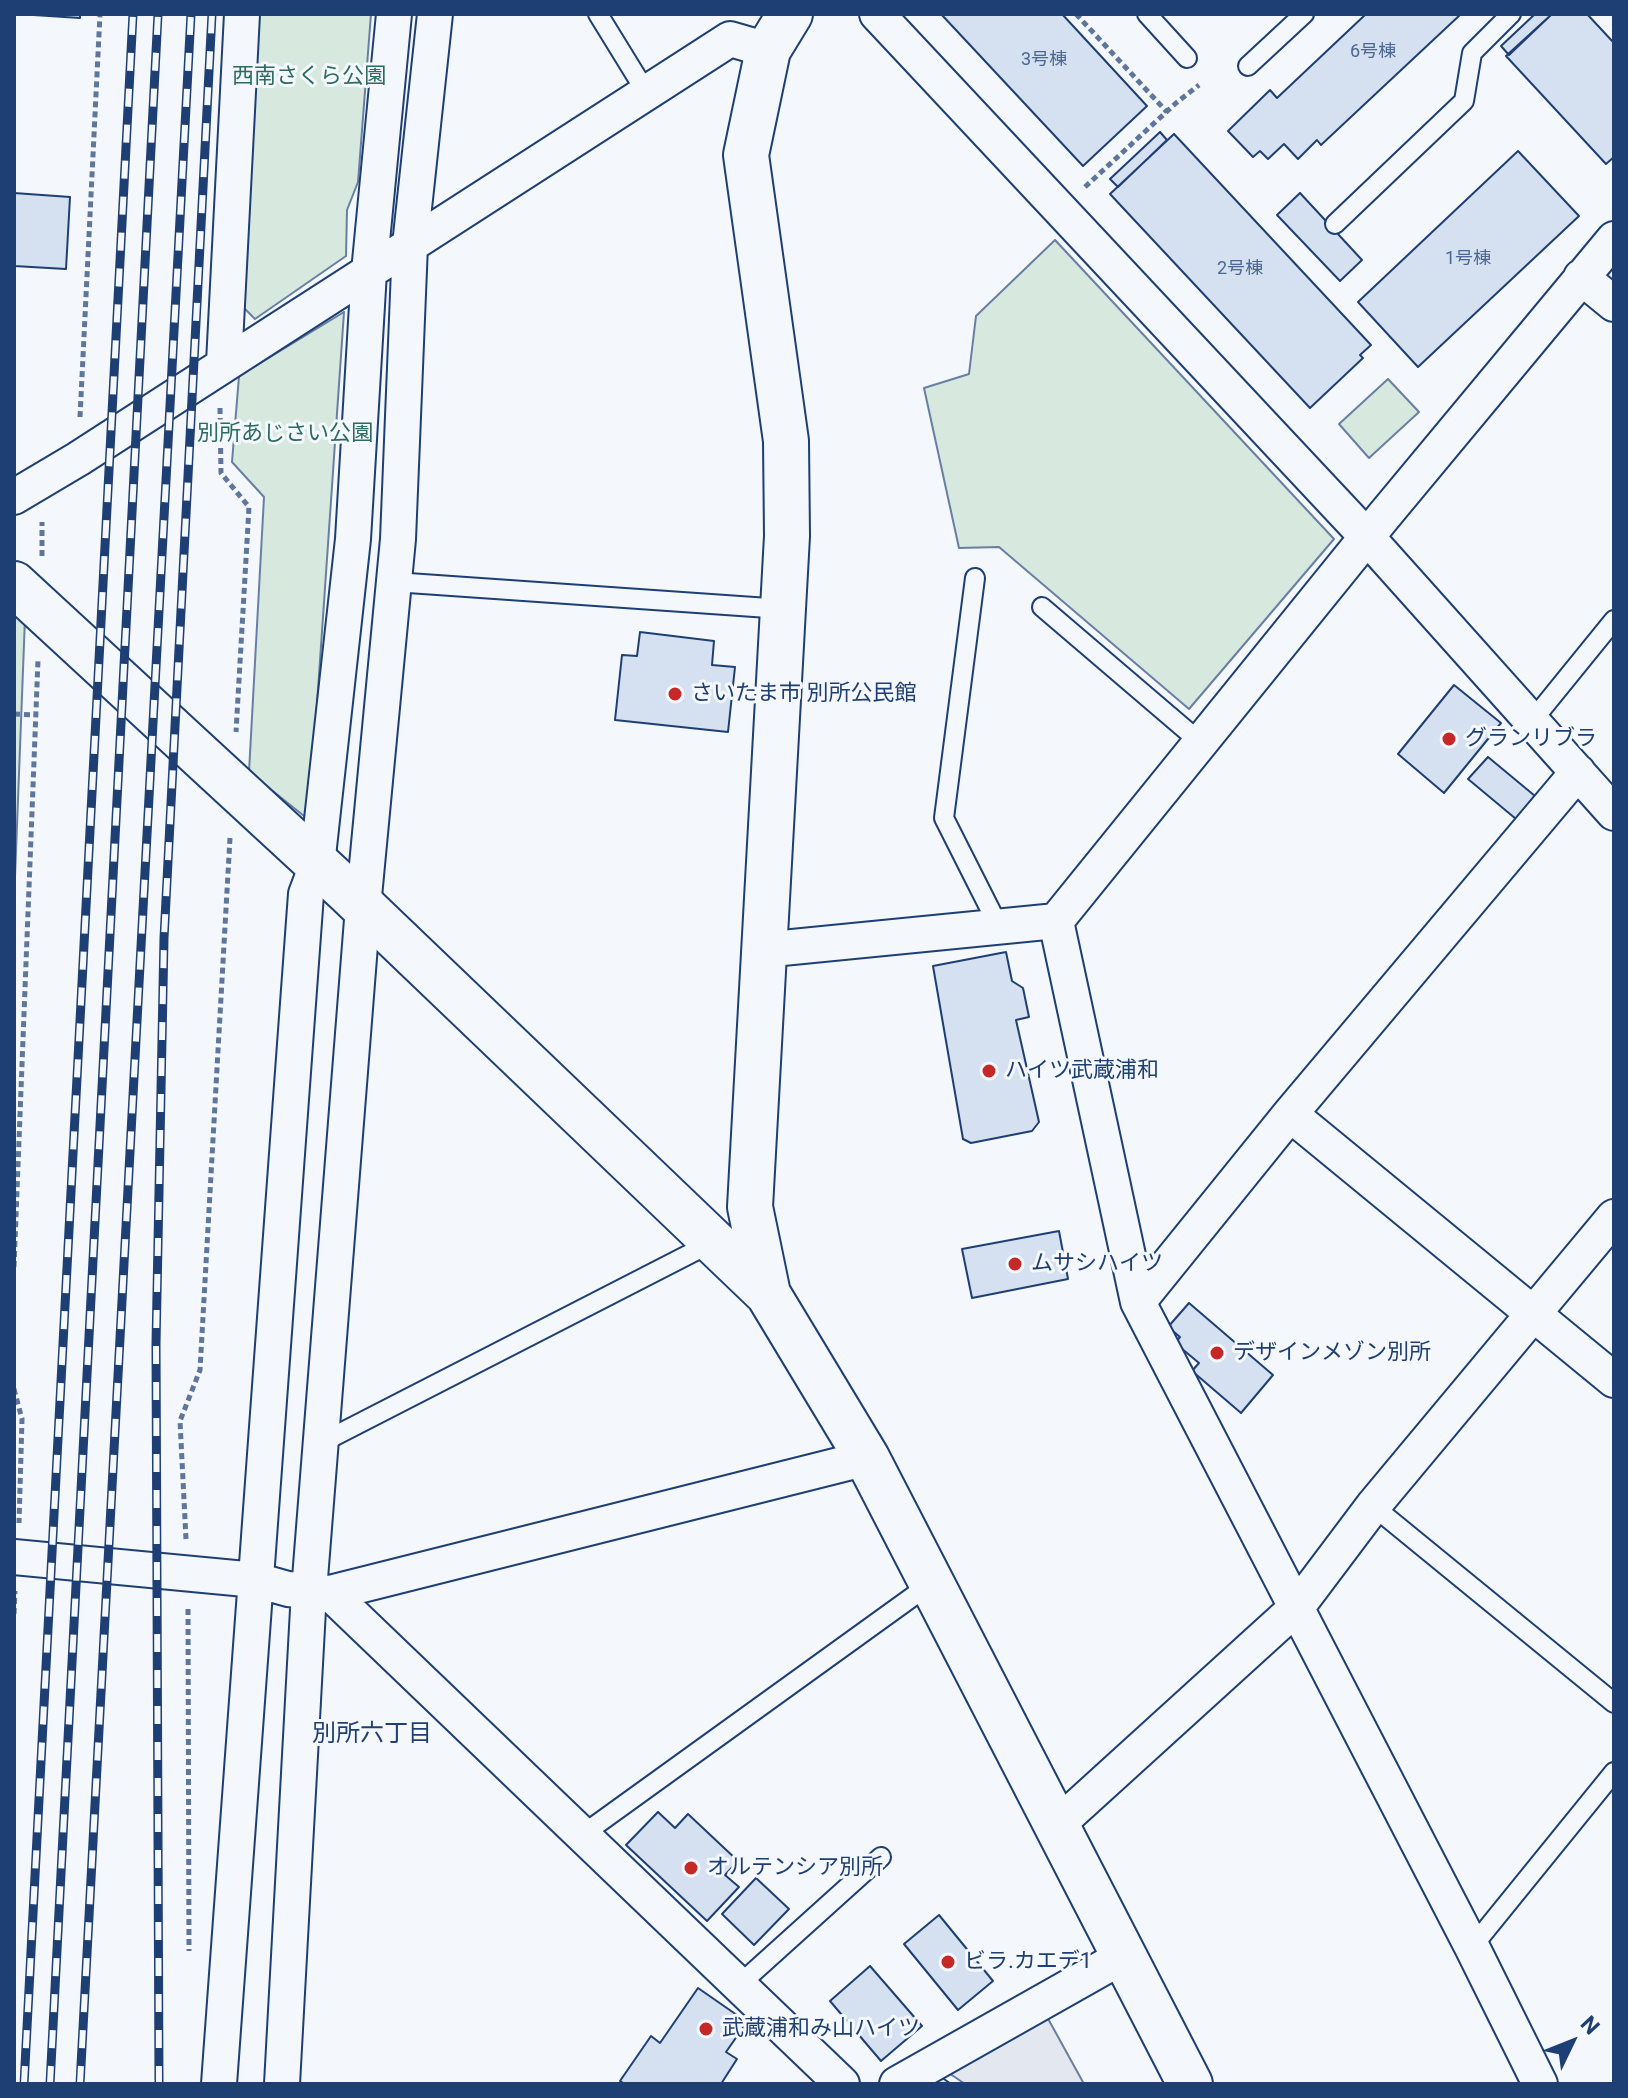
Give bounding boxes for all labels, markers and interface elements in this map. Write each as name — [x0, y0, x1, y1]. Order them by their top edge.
house number: 6号棟 — [1350, 41, 1396, 63]
house number: 3号棟 — [1021, 49, 1067, 71]
park label: 西南さくら公園 — [232, 64, 386, 90]
house number: 1号棟 — [1445, 248, 1491, 270]
house number: 2号棟 — [1217, 258, 1263, 280]
park label: 別所あじさい公園 — [197, 421, 373, 447]
place label: さいたま市 別所公民館 — [691, 681, 916, 707]
marker: さいたま市 別所公民館 — [666, 685, 684, 703]
place label: グランリブラ — [1465, 726, 1597, 752]
marker: グランリブラ — [1440, 730, 1458, 748]
place label: ハイツ武蔵浦和 — [1005, 1058, 1159, 1084]
marker: ハイツ武蔵浦和 — [980, 1062, 998, 1080]
place label: ムサシハイツ — [1031, 1251, 1163, 1277]
marker: ムサシハイツ — [1006, 1255, 1024, 1273]
place label: デザインメゾン別所 — [1233, 1340, 1431, 1366]
marker: デザインメゾン別所 — [1208, 1344, 1226, 1362]
district label: 別所六丁目 — [312, 1721, 432, 1749]
place label: オルテンシア別所 — [707, 1855, 883, 1881]
marker: オルテンシア別所 — [682, 1859, 700, 1877]
place label: ビラ.カエデ1 — [964, 1949, 1092, 1975]
marker: ビラ.カエデ1 — [939, 1953, 957, 1971]
north arrow — [1532, 2002, 1612, 2082]
text: N — [1575, 2011, 1604, 2039]
place label: 武蔵浦和み山ハイツ — [722, 2016, 920, 2042]
marker: 武蔵浦和み山ハイツ — [697, 2020, 715, 2038]

